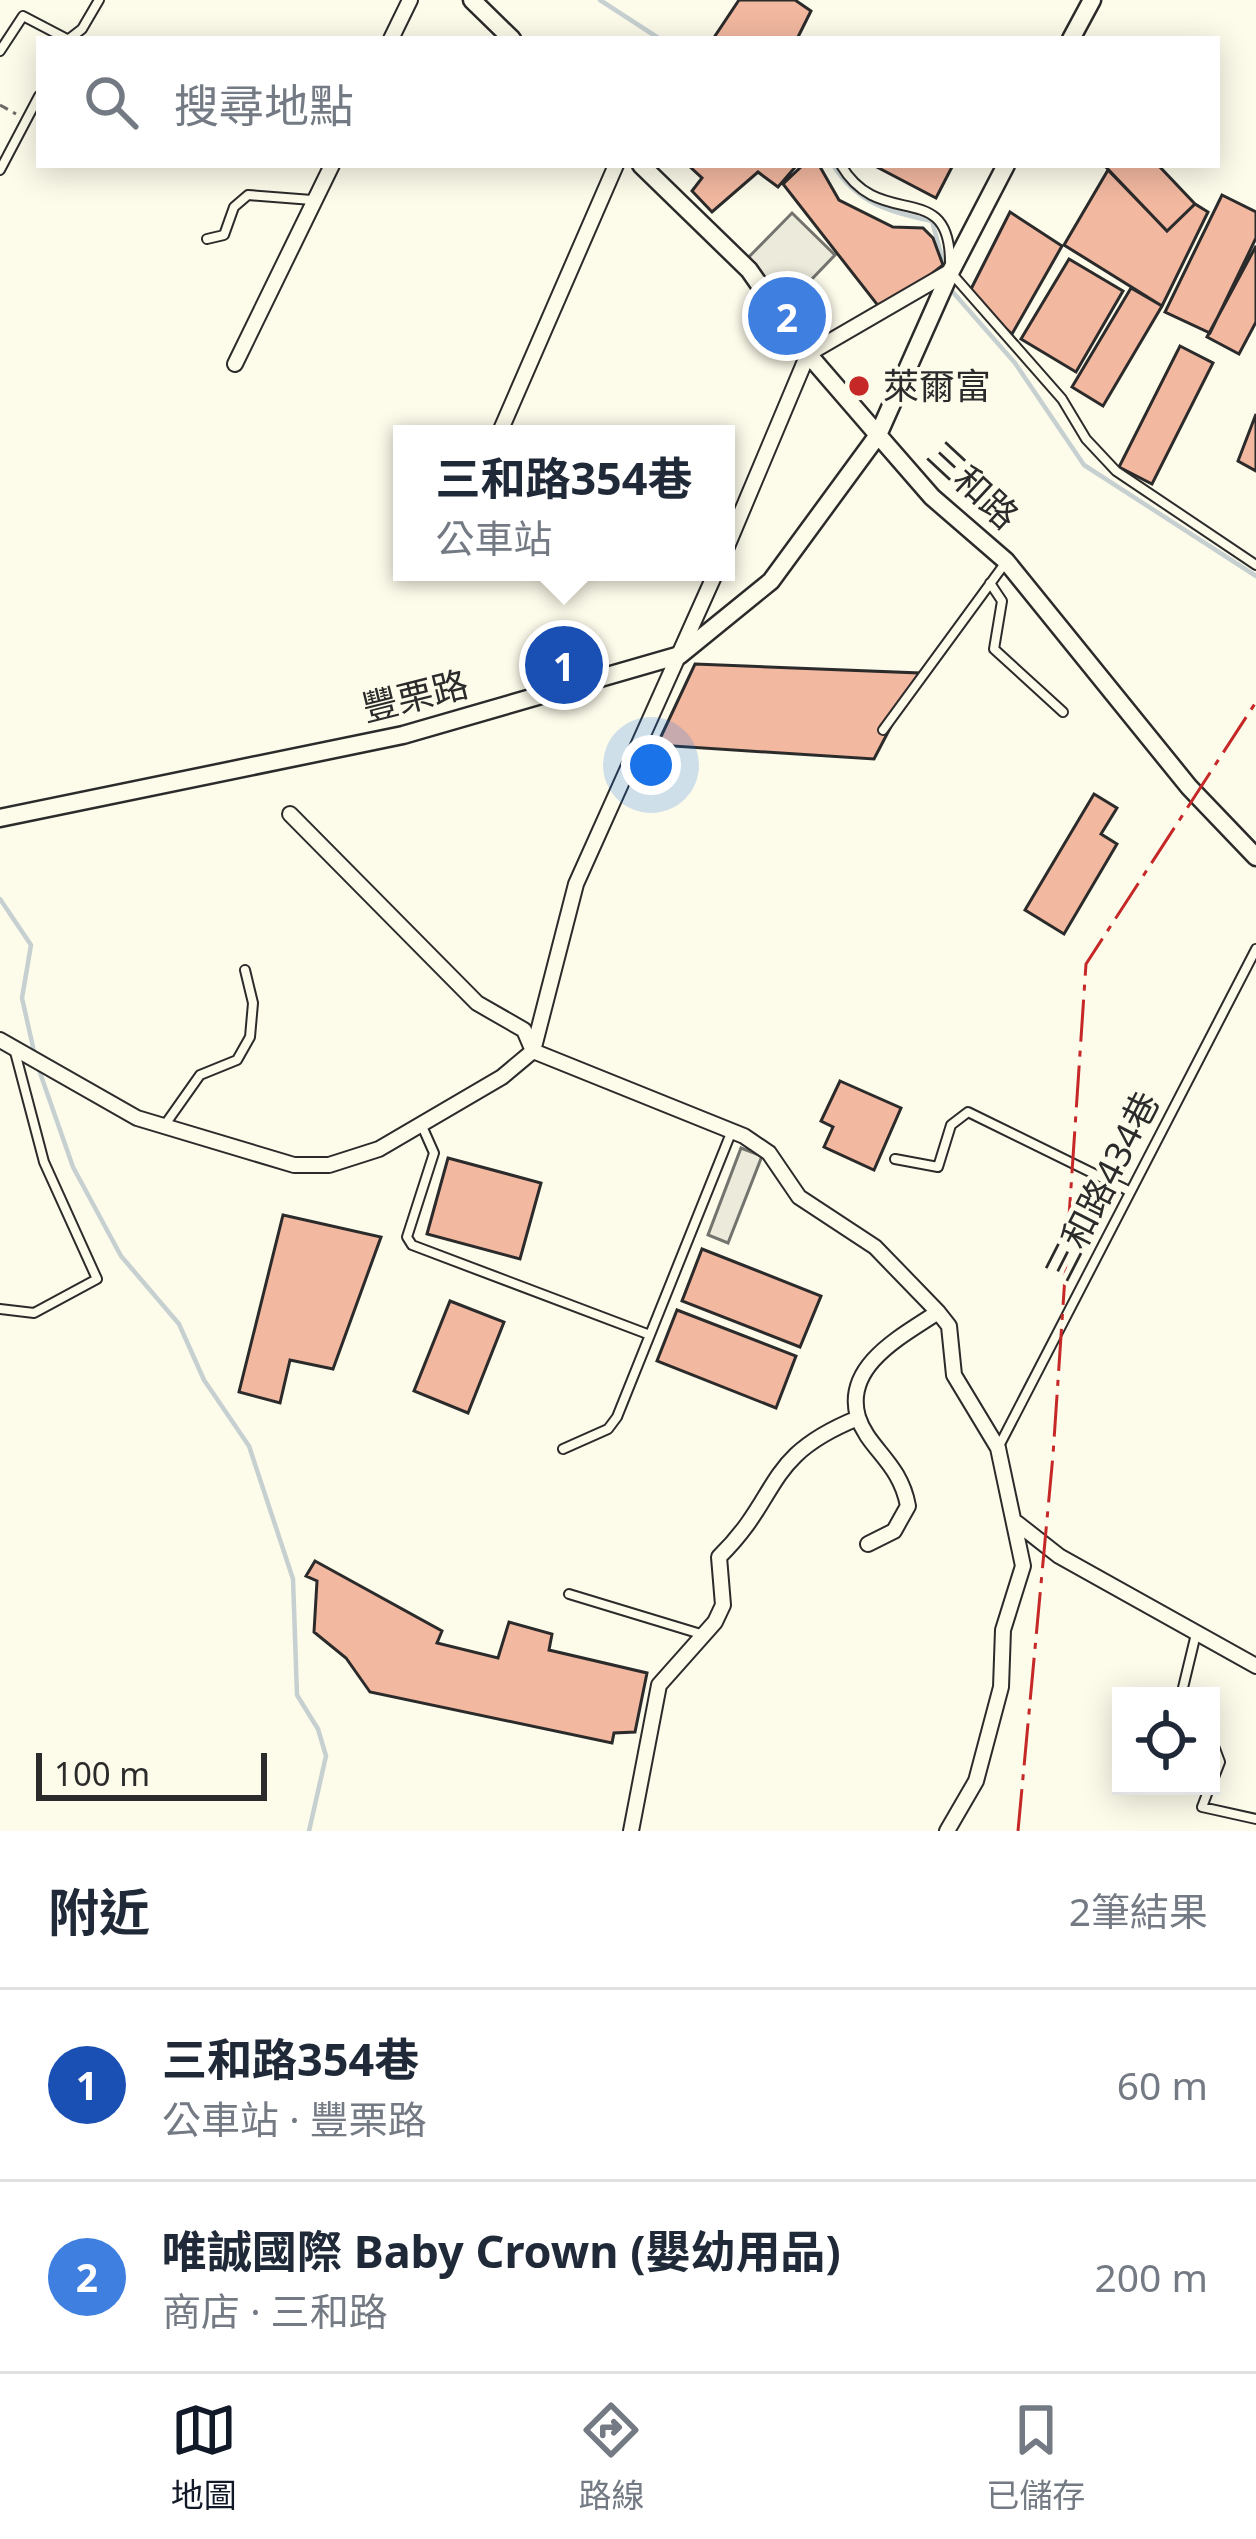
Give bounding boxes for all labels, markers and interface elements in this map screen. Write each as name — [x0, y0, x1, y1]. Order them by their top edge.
search box — [36, 36, 1220, 168]
icon: search — [78, 69, 144, 135]
text: 搜尋地點 — [174, 74, 354, 135]
pin: 2 — [748, 271, 826, 361]
place label: 萊爾富 — [883, 361, 991, 410]
marker: 萊爾富 — [846, 373, 872, 399]
popup — [393, 425, 735, 581]
street label: 三和路 — [917, 430, 1030, 539]
text: 三和路354巷 — [435, 447, 693, 508]
text: 公車站 — [435, 511, 552, 564]
pin: 1 — [525, 620, 603, 710]
street label: 豐栗路 — [357, 659, 473, 732]
your location — [621, 735, 681, 795]
street label: 三和路434巷 — [1033, 1083, 1170, 1289]
map controls — [1112, 1687, 1220, 1795]
button: locate — [1112, 1687, 1220, 1795]
scale bar — [36, 1747, 267, 1800]
text: 100 m — [54, 1751, 150, 1796]
text: 附近 — [48, 1876, 150, 1946]
text: 2筆結果 — [1069, 1884, 1208, 1937]
text: 三和路354巷 — [162, 2028, 419, 2089]
text: 1 — [76, 2058, 98, 2111]
text: 60 m — [1117, 2058, 1208, 2111]
text: 公車站 · 豐栗路 — [162, 2092, 427, 2145]
text: 唯誠國際 Baby Crown (嬰幼用品) — [162, 2220, 841, 2281]
text: 2 — [76, 2250, 98, 2303]
text: 200 m — [1094, 2250, 1208, 2303]
text: 商店 · 三和路 — [162, 2284, 388, 2337]
tab: 地圖 — [171, 2397, 237, 2517]
tab: 路線 — [578, 2397, 644, 2517]
tab: 已儲存 — [986, 2397, 1085, 2517]

